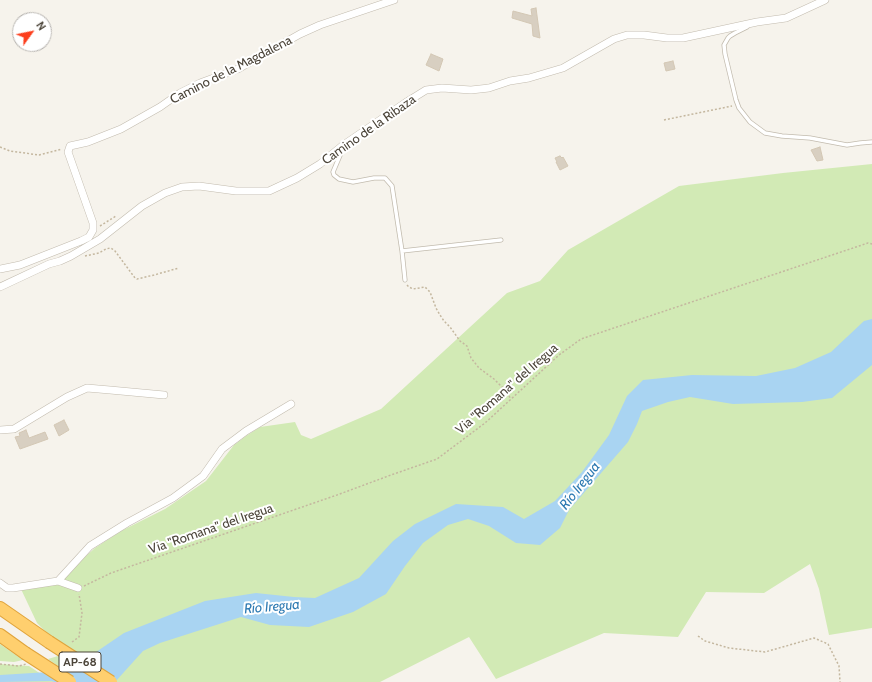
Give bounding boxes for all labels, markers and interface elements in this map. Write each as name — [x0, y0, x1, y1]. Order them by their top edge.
north arrow — [12, 12, 52, 52]
text: N — [33, 19, 49, 33]
street label: Camino de la Magdalena — [167, 32, 295, 108]
street label: Camino de la Ribaza — [319, 92, 419, 168]
street label: Via "Romana" del Iregua — [453, 340, 561, 438]
water label: Río Iregua — [556, 459, 604, 513]
street label: Via "Romana" del Iregua — [147, 500, 275, 558]
water label: Río Iregua — [243, 596, 301, 618]
road number: AP-68 — [59, 652, 101, 672]

